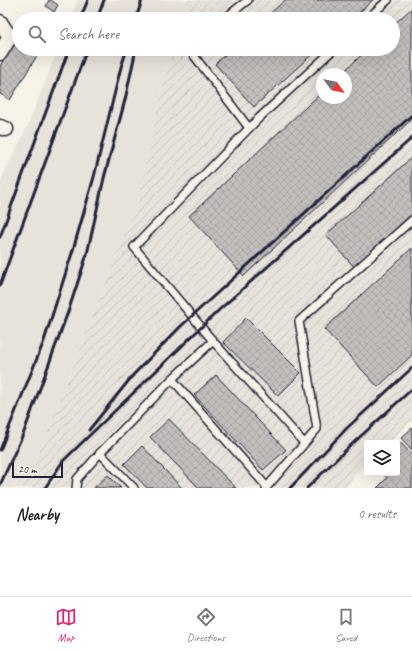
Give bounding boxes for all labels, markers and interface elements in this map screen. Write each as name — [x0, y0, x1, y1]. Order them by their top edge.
search box — [12, 12, 400, 56]
icon: search — [26, 23, 48, 45]
text: Search here — [58, 25, 119, 44]
north arrow — [316, 68, 352, 104]
map controls — [364, 440, 400, 476]
button: layers — [364, 440, 400, 476]
scale bar — [12, 460, 63, 479]
text: 20 m — [18, 462, 37, 476]
text: Nearby — [16, 504, 59, 525]
text: 0 results — [358, 506, 396, 522]
tab: Map — [55, 606, 77, 644]
tab: Directions — [187, 606, 225, 644]
tab: Saved — [335, 606, 357, 644]

